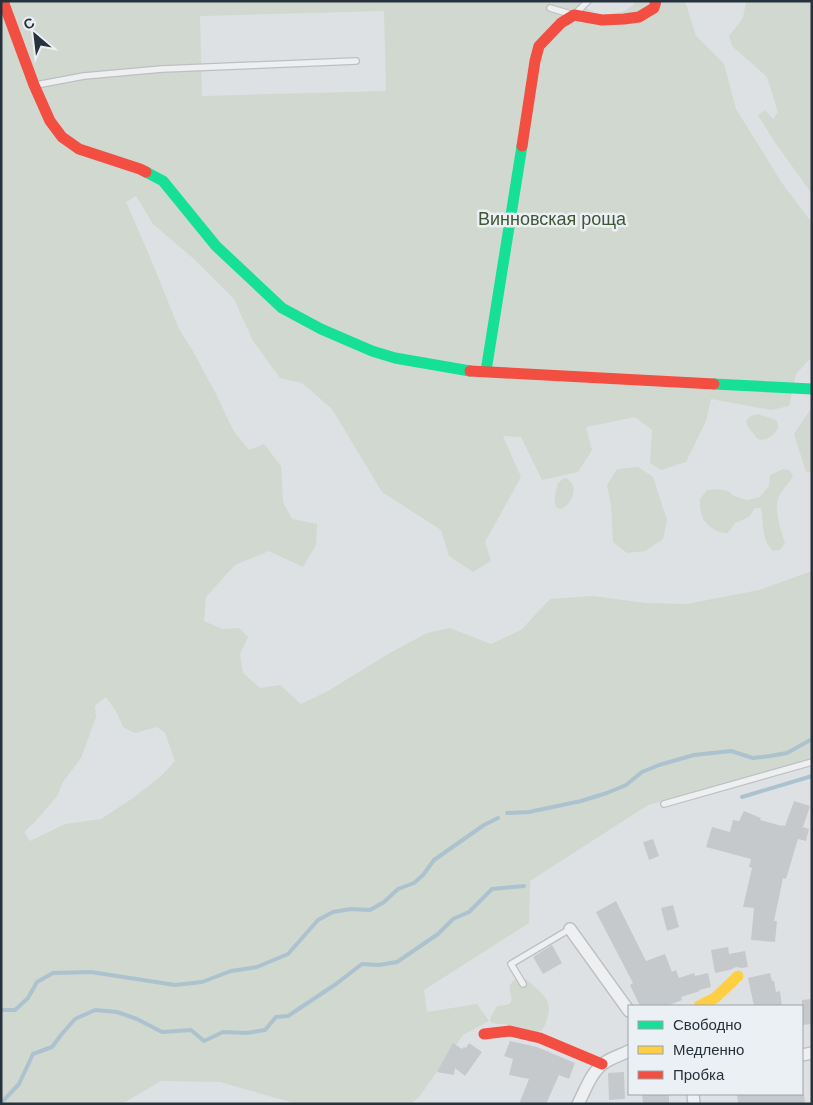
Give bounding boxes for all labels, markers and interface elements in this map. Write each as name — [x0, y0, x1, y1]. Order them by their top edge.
north arrow — [10, 10, 60, 60]
text: С — [20, 13, 38, 34]
park label: Винновская роща — [478, 207, 627, 231]
legend — [628, 1005, 803, 1095]
text: Свободно — [673, 1015, 742, 1035]
text: Медленно — [673, 1040, 744, 1060]
text: Пробка — [673, 1065, 725, 1085]

